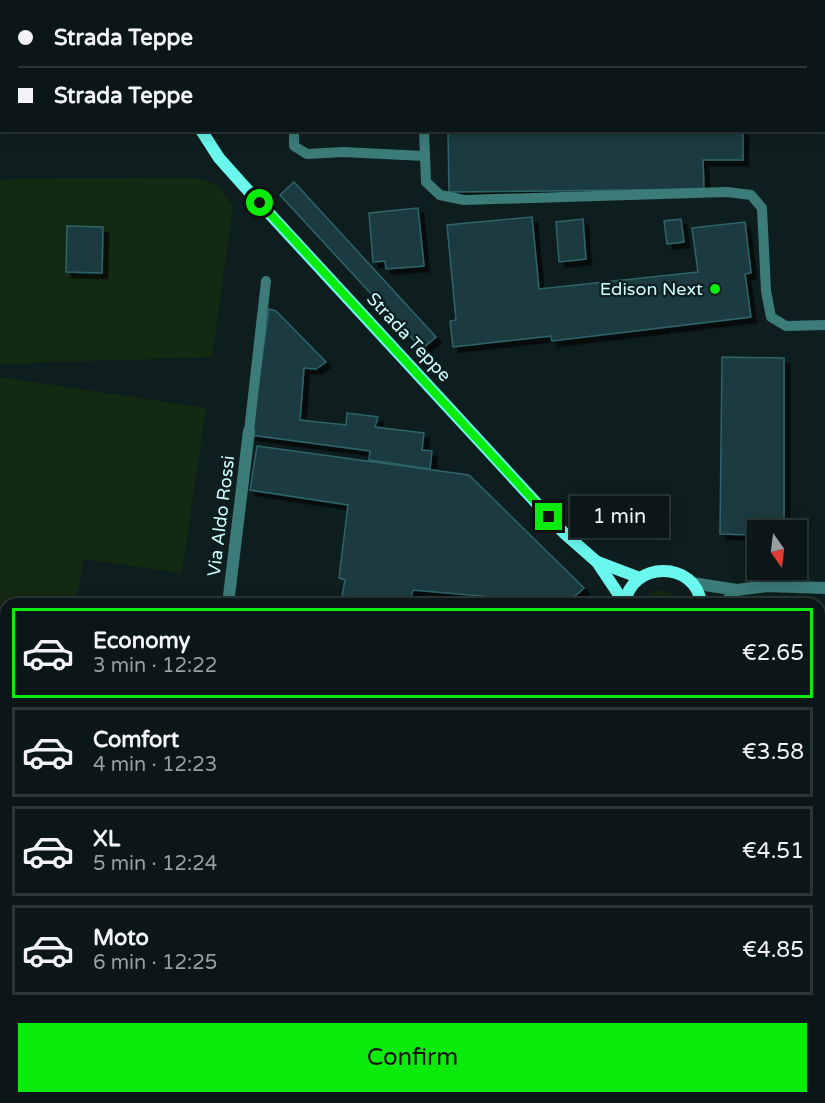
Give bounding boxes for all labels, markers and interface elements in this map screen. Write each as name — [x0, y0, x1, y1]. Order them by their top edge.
text: Strada Teppe — [54, 25, 193, 51]
text: Strada Teppe — [54, 83, 193, 109]
route start — [246, 189, 273, 216]
place label: Edison Next — [600, 278, 703, 300]
marker: Edison Next — [708, 282, 722, 296]
street label: Strada Teppe — [362, 288, 456, 386]
street label: Via Aldo Rossi — [203, 454, 239, 578]
callout: 1 min — [570, 496, 669, 538]
route end — [535, 503, 562, 530]
text: 1 min — [593, 505, 646, 529]
north arrow — [747, 520, 807, 580]
map controls — [747, 520, 807, 580]
icon: car — [21, 626, 75, 680]
text: Economy — [93, 628, 190, 654]
text: €2.65 — [742, 640, 804, 666]
text: 3 min · 12:22 — [93, 654, 217, 678]
icon: car — [21, 725, 75, 779]
text: Comfort — [93, 727, 179, 753]
text: €3.58 — [742, 739, 804, 765]
text: 4 min · 12:23 — [93, 753, 217, 777]
icon: car — [21, 824, 75, 878]
text: XL — [93, 826, 120, 852]
text: €4.51 — [742, 838, 804, 864]
text: 5 min · 12:24 — [93, 852, 217, 876]
icon: car — [21, 923, 75, 977]
text: Moto — [93, 925, 149, 951]
text: €4.85 — [742, 937, 804, 963]
text: 6 min · 12:25 — [93, 951, 217, 975]
button: Confirm — [18, 1023, 807, 1092]

